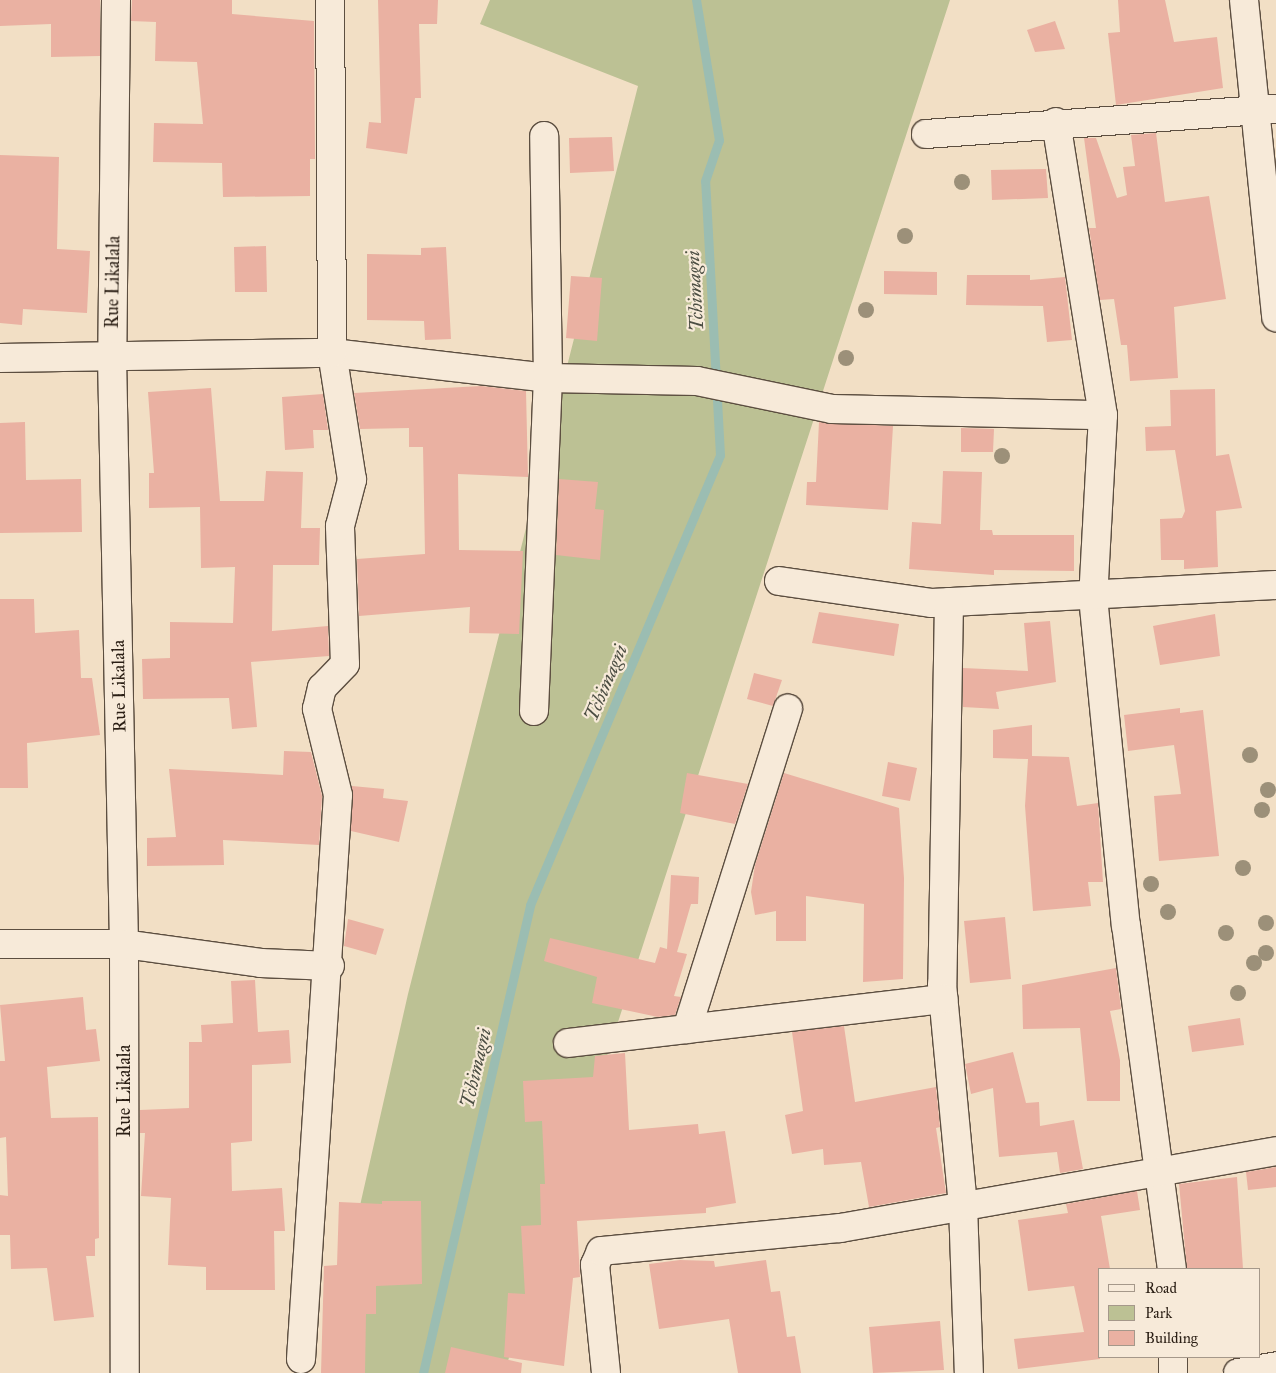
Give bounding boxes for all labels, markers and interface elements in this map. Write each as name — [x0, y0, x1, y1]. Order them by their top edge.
street label: Rue Likalala — [101, 236, 125, 328]
water label: Tchimagni — [681, 250, 709, 332]
street label: Rue Likalala — [107, 640, 131, 732]
water label: Tchimagni — [580, 641, 632, 725]
water label: Tchimagni — [456, 1026, 496, 1110]
street label: Rue Likalala — [113, 1045, 135, 1137]
legend — [1098, 1268, 1261, 1358]
text: Road — [1145, 1279, 1177, 1297]
text: Park — [1145, 1304, 1172, 1322]
text: Building — [1145, 1329, 1198, 1347]

